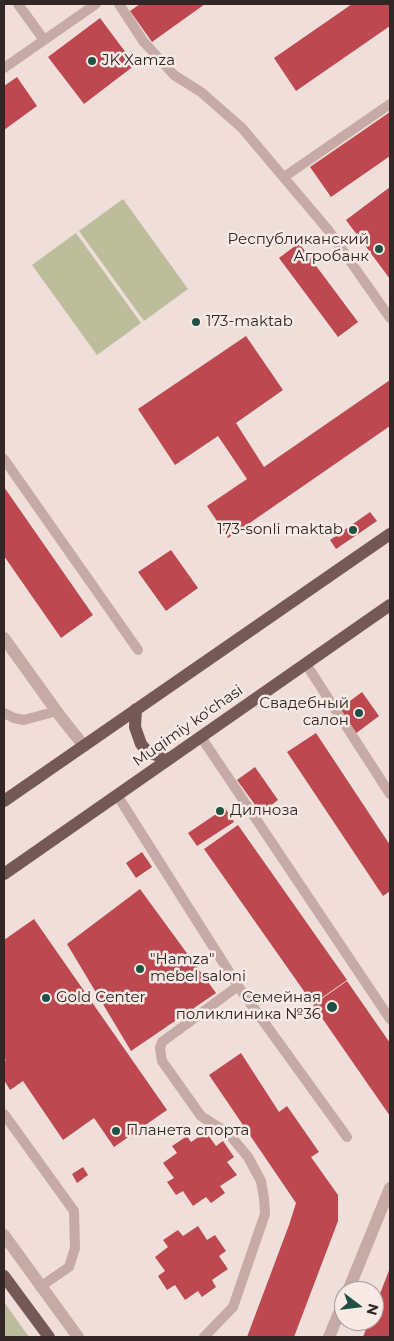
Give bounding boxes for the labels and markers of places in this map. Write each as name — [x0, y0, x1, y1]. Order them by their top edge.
place label: JK Xamza — [102, 52, 175, 70]
marker: JK Xamza — [86, 55, 98, 67]
place label: Республиканский Агробанк — [228, 231, 369, 266]
marker: Республиканский Агробанк — [373, 243, 385, 255]
place label: 173-maktab — [206, 313, 293, 331]
marker: 173-maktab — [190, 316, 202, 328]
place label: 173-sonli maktab — [217, 521, 343, 539]
marker: 173-sonli maktab — [347, 524, 359, 536]
place label: Свадебный салон — [259, 695, 349, 730]
marker: Свадебный салон — [353, 707, 365, 719]
place label: Дилноза — [230, 802, 298, 820]
marker: Дилноза — [214, 805, 226, 817]
place label: "Hamza" mebel saloni — [150, 951, 246, 986]
marker: "Hamza" mebel saloni — [134, 963, 146, 975]
place label: Gold Center — [56, 989, 146, 1007]
place label: Семейная поликлиника №36 — [176, 989, 321, 1024]
marker: Gold Center — [40, 992, 52, 1004]
marker: Семейная поликлиника №36 — [325, 1000, 339, 1014]
place label: Планета спорта — [126, 1122, 249, 1140]
marker: Планета спорта — [110, 1125, 122, 1137]

